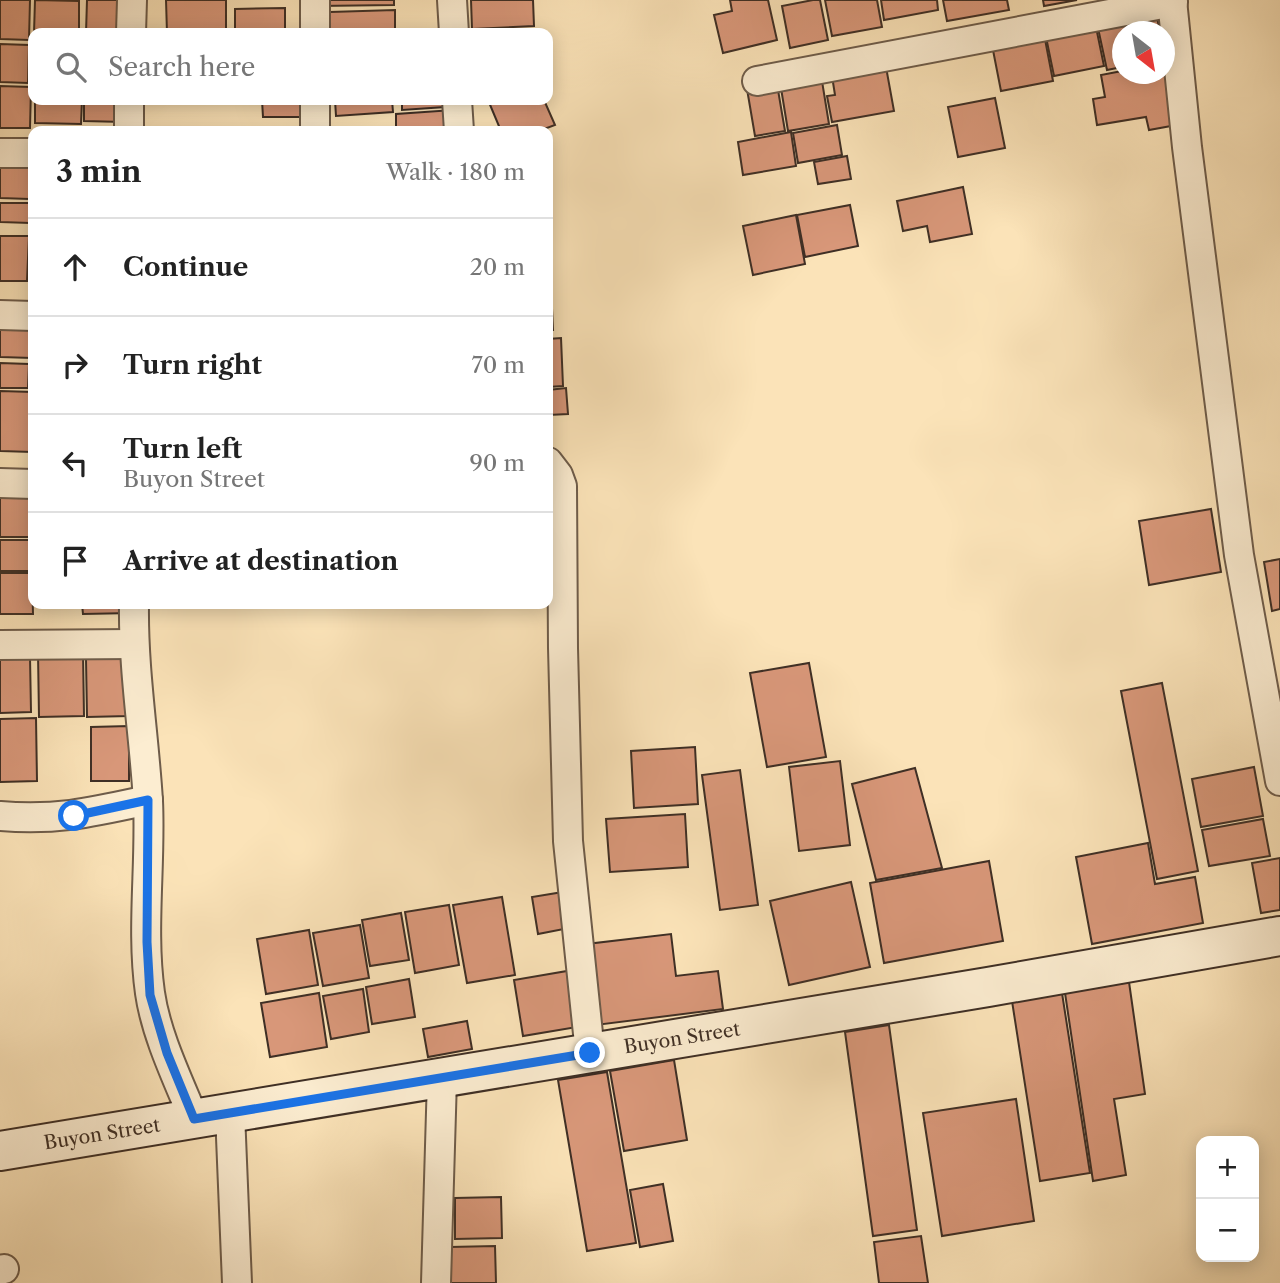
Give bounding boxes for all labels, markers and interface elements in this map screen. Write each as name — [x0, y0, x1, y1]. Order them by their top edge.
north arrow — [1112, 21, 1175, 84]
search box — [28, 28, 553, 105]
icon: search — [52, 48, 90, 86]
text: Search here — [108, 51, 255, 83]
text: 3 min — [56, 153, 142, 190]
text: Walk · 180 m — [386, 158, 525, 186]
icon: ahead — [56, 248, 94, 286]
text: Continue — [123, 251, 248, 283]
text: 20 m — [470, 253, 525, 281]
icon: right — [56, 346, 94, 384]
text: Turn right — [123, 349, 262, 381]
text: 70 m — [472, 351, 525, 379]
text: Turn left — [123, 433, 242, 465]
icon: left — [56, 444, 94, 482]
text: 90 m — [469, 449, 525, 477]
text: Buyon Street — [123, 465, 265, 493]
icon: arrive — [56, 542, 94, 580]
text: Arrive at destination — [123, 545, 398, 577]
route start — [58, 800, 89, 831]
street label: Buyon Street — [622, 1017, 742, 1059]
route end — [574, 1037, 605, 1068]
street label: Buyon Street — [42, 1113, 162, 1155]
map controls — [1196, 1136, 1259, 1262]
button: + — [1196, 1136, 1259, 1199]
button: − — [1196, 1199, 1259, 1262]

